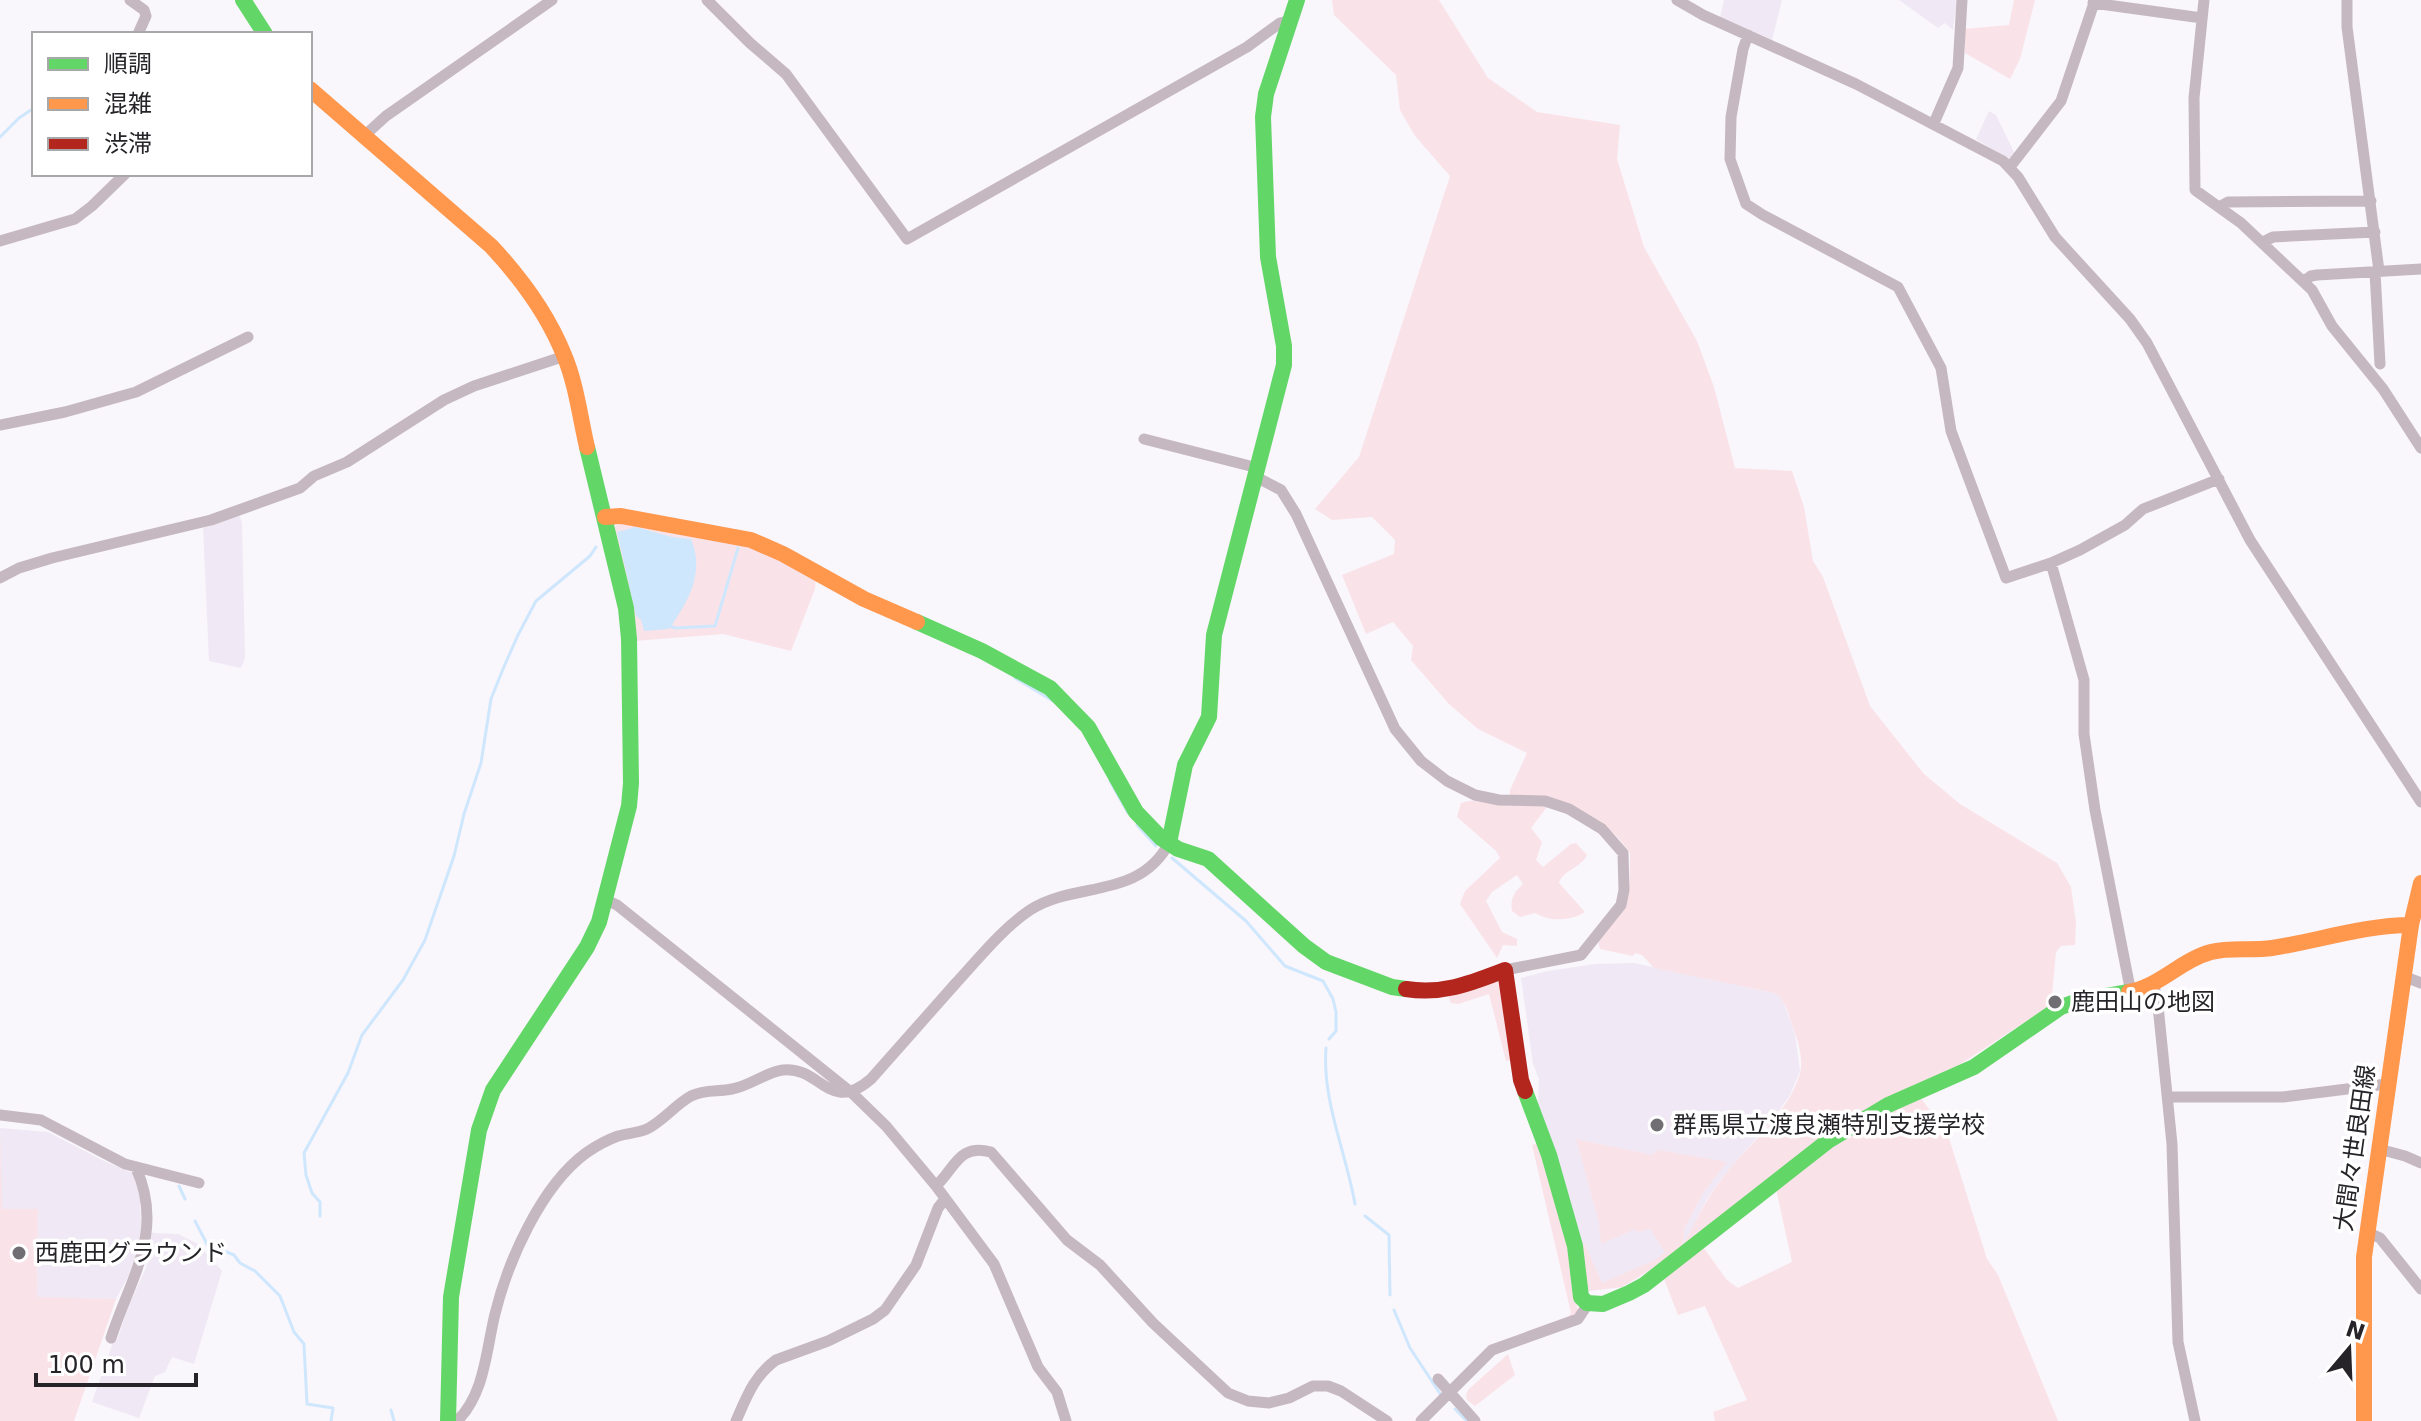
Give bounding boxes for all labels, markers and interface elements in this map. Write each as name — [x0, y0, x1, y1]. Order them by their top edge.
legend — [32, 32, 312, 176]
text: 順調 — [104, 50, 152, 78]
text: 混雑 — [104, 90, 152, 118]
text: 渋滞 — [104, 130, 152, 158]
place label: 鹿田山の地図 — [2071, 988, 2215, 1016]
marker: 鹿田山の地図 — [2046, 993, 2064, 1011]
street label: 大間々世良田線 — [2329, 1063, 2381, 1233]
place label: 群馬県立渡良瀬特別支援学校 — [1673, 1111, 1985, 1139]
marker: 群馬県立渡良瀬特別支援学校 — [1648, 1116, 1666, 1134]
place label: 西鹿田グラウンド — [35, 1239, 227, 1267]
marker: 西鹿田グラウンド — [10, 1244, 28, 1262]
north arrow — [2309, 1309, 2389, 1389]
text: N — [2343, 1316, 2368, 1345]
scale bar — [36, 1337, 196, 1387]
text: 100 m — [48, 1351, 125, 1379]

